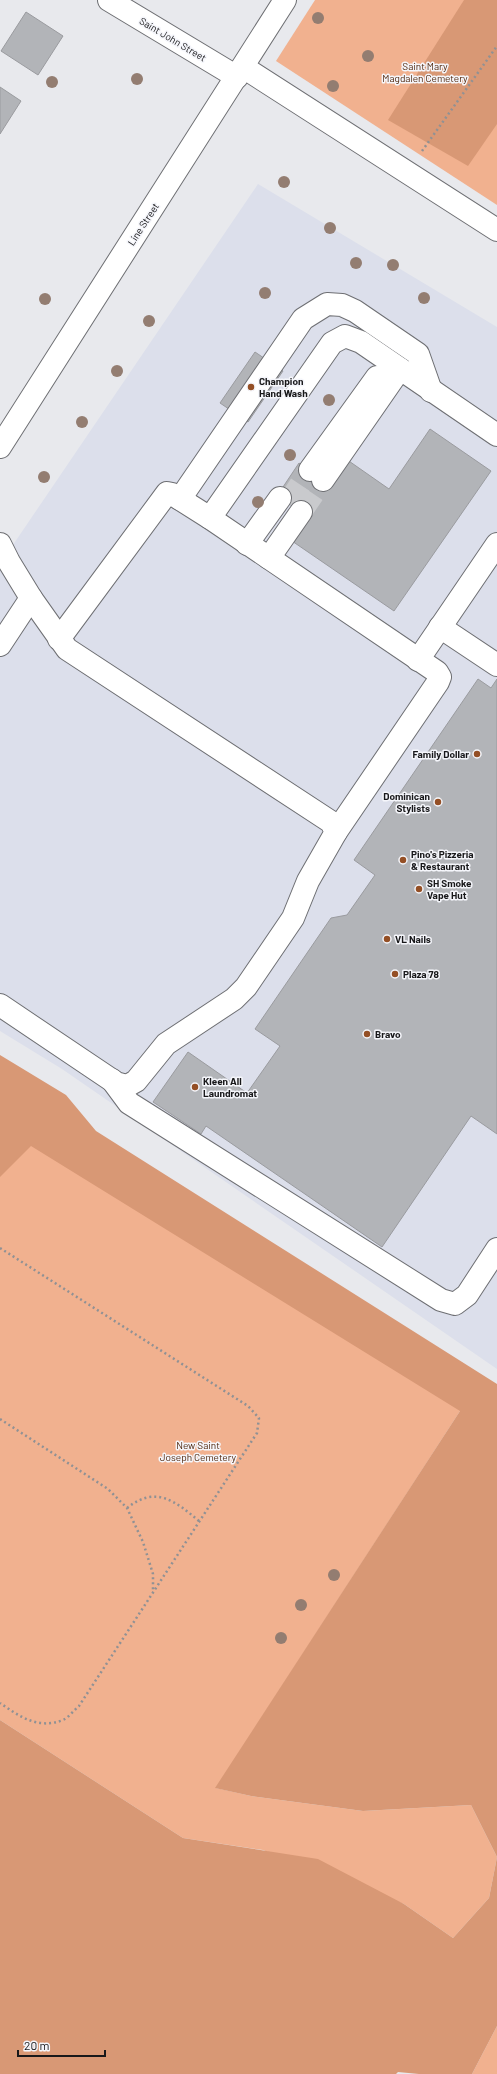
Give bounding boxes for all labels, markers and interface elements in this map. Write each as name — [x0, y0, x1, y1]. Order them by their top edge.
street label: Saint John Street — [137, 14, 209, 64]
park label: Saint Mary Magdalen Cemetery — [382, 60, 468, 84]
street label: Line Street — [125, 200, 161, 247]
place label: Champion Hand Wash — [259, 375, 308, 399]
marker: Champion Hand Wash — [246, 382, 256, 392]
place label: Family Dollar — [412, 748, 469, 760]
marker: Family Dollar — [472, 749, 482, 759]
place label: Dominican Stylists — [383, 790, 430, 814]
marker: Dominican Stylists — [433, 797, 443, 807]
place label: Pino's Pizzeria & Restaurant — [411, 848, 474, 872]
marker: Pino's Pizzeria & Restaurant — [398, 855, 408, 865]
place label: SH Smoke Vape Hut — [427, 877, 472, 901]
marker: SH Smoke Vape Hut — [414, 884, 424, 894]
place label: VL Nails — [395, 933, 431, 945]
marker: VL Nails — [382, 934, 392, 944]
place label: Plaza 78 — [403, 968, 440, 980]
marker: Plaza 78 — [390, 969, 400, 979]
place label: Bravo — [375, 1028, 401, 1040]
marker: Bravo — [362, 1029, 372, 1039]
place label: Kleen All Laundromat — [203, 1075, 257, 1099]
marker: Kleen All Laundromat — [190, 1082, 200, 1092]
park label: New Saint Joseph Cemetery — [160, 1439, 237, 1463]
scale bar — [18, 2032, 105, 2058]
text: 20 m — [24, 2038, 50, 2052]

